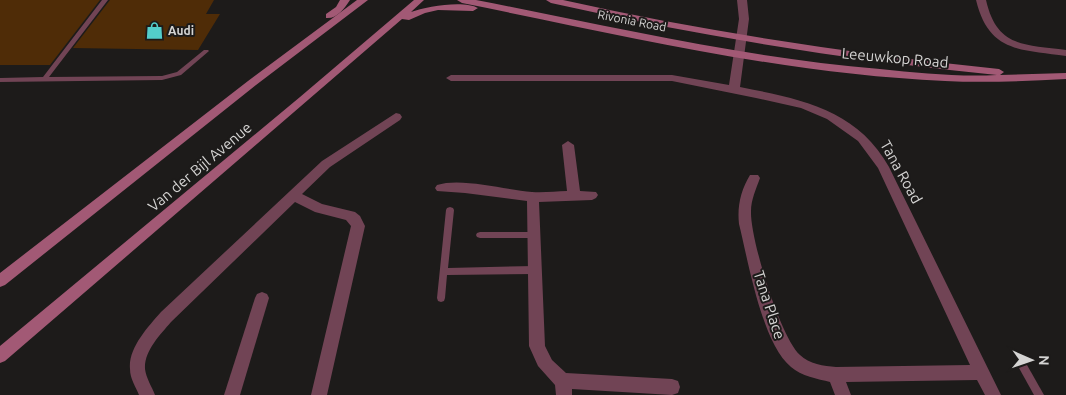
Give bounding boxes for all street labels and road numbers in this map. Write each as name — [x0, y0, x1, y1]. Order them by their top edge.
street label: Rivonia Road — [597, 7, 667, 34]
street label: Leeuwkop Road — [841, 44, 949, 71]
street label: Van der Bijl Avenue — [144, 118, 255, 215]
street label: Tana Road — [877, 137, 926, 206]
street label: Tana Place — [750, 268, 789, 341]

